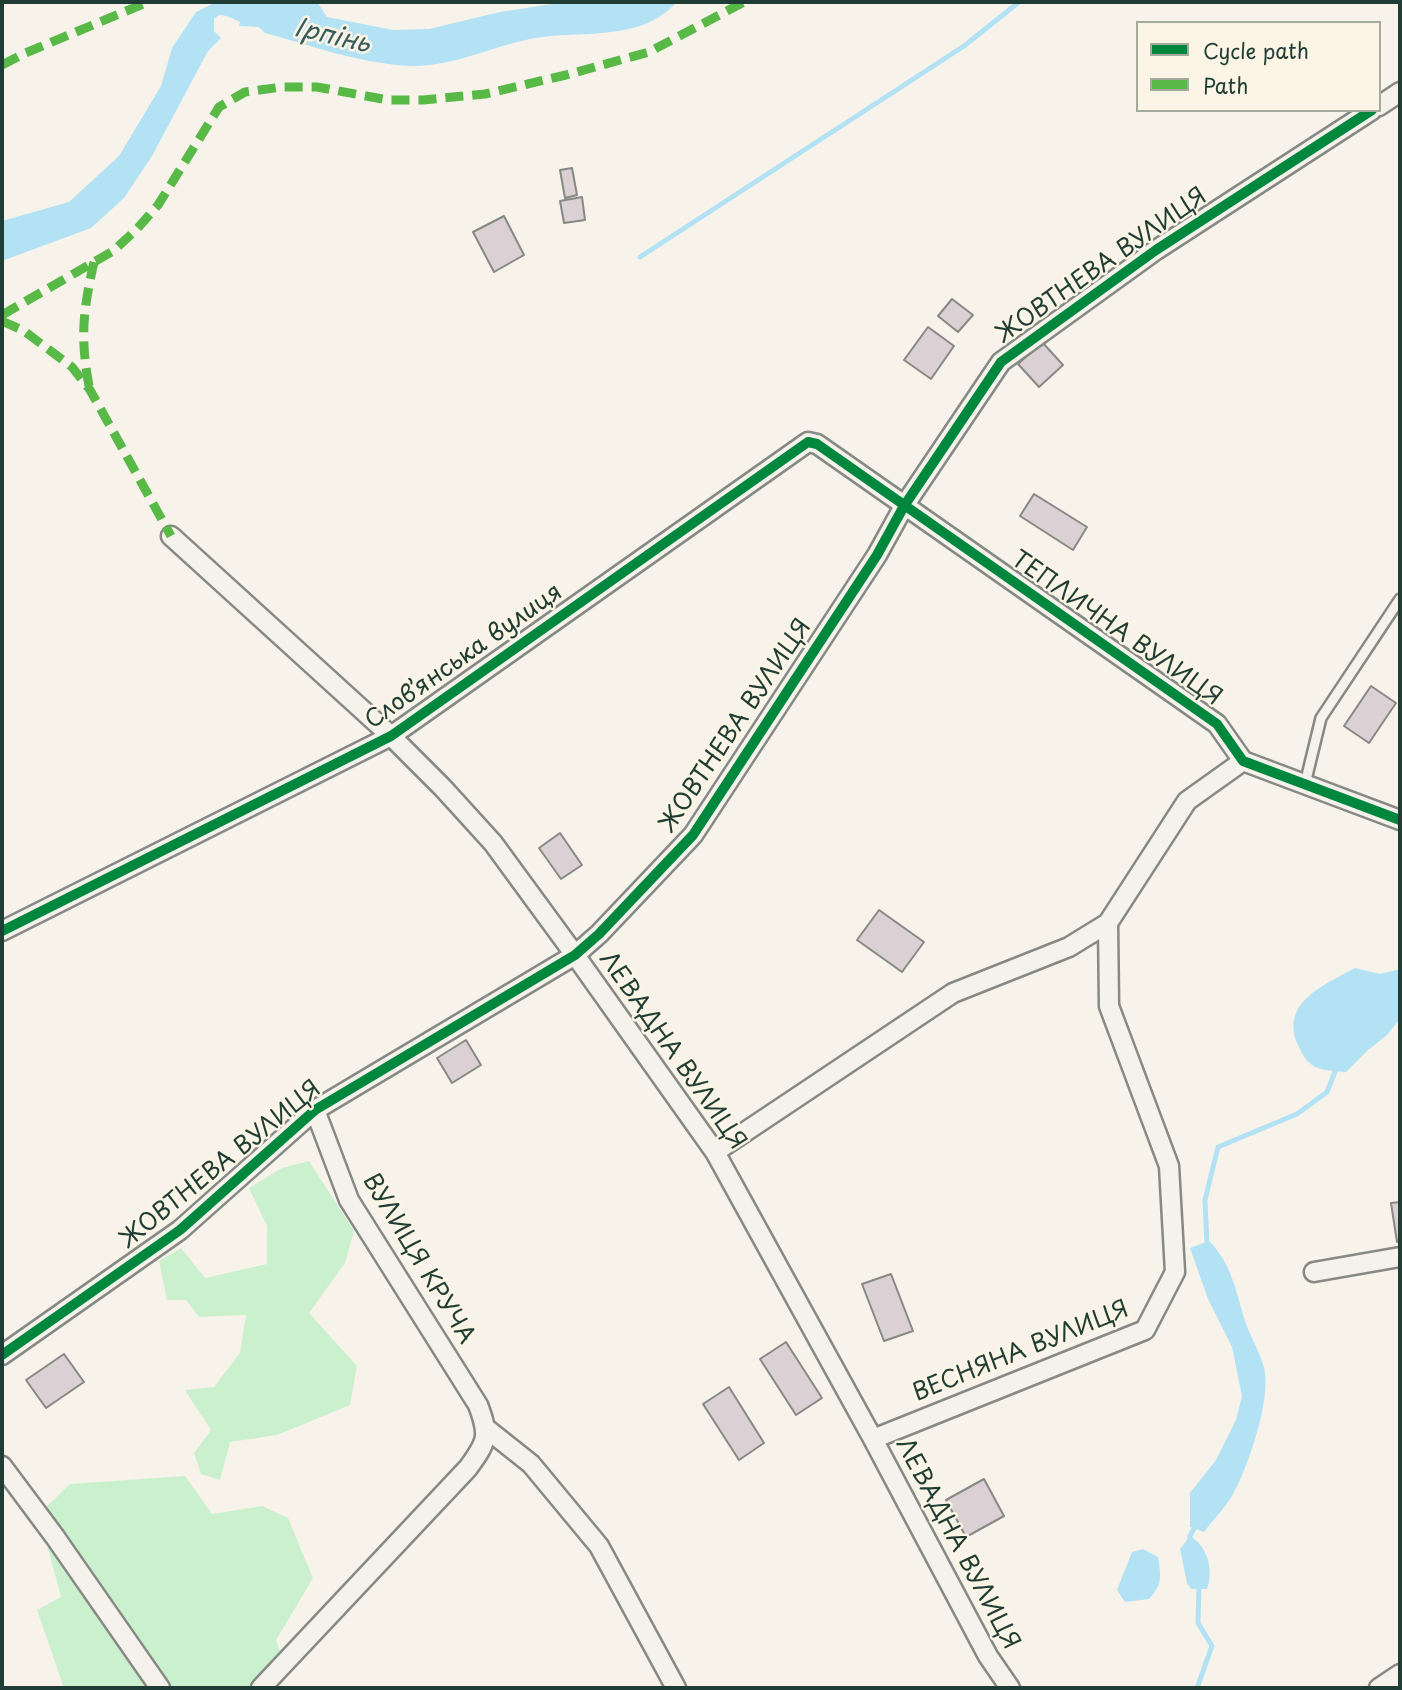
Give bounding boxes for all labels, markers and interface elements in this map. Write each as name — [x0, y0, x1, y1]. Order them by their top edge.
water label: Ірпінь — [291, 13, 373, 61]
legend — [1136, 21, 1381, 112]
text: Cycle path — [1203, 34, 1309, 66]
text: Path — [1203, 69, 1248, 101]
street label: ЖОВТНЕВА ВУЛИЦЯ — [991, 182, 1213, 350]
street label: ТЕПЛИЧНА ВУЛИЦЯ — [1005, 545, 1227, 713]
street label: Словʼянська вулиця — [360, 578, 568, 736]
street label: ЖОВТНЕВА ВУЛИЦЯ — [654, 614, 818, 838]
street label: ЛЕВАДНА ВУЛИЦЯ — [593, 946, 751, 1156]
street label: ЖОВТНЕВА ВУЛИЦЯ — [115, 1075, 327, 1255]
street label: ВУЛИЦЯ КРУЧА — [356, 1169, 480, 1349]
street label: ВЕСНЯНА ВУЛИЦЯ — [909, 1295, 1133, 1409]
street label: ЛЕВАДНА ВУЛИЦЯ — [889, 1433, 1025, 1655]

